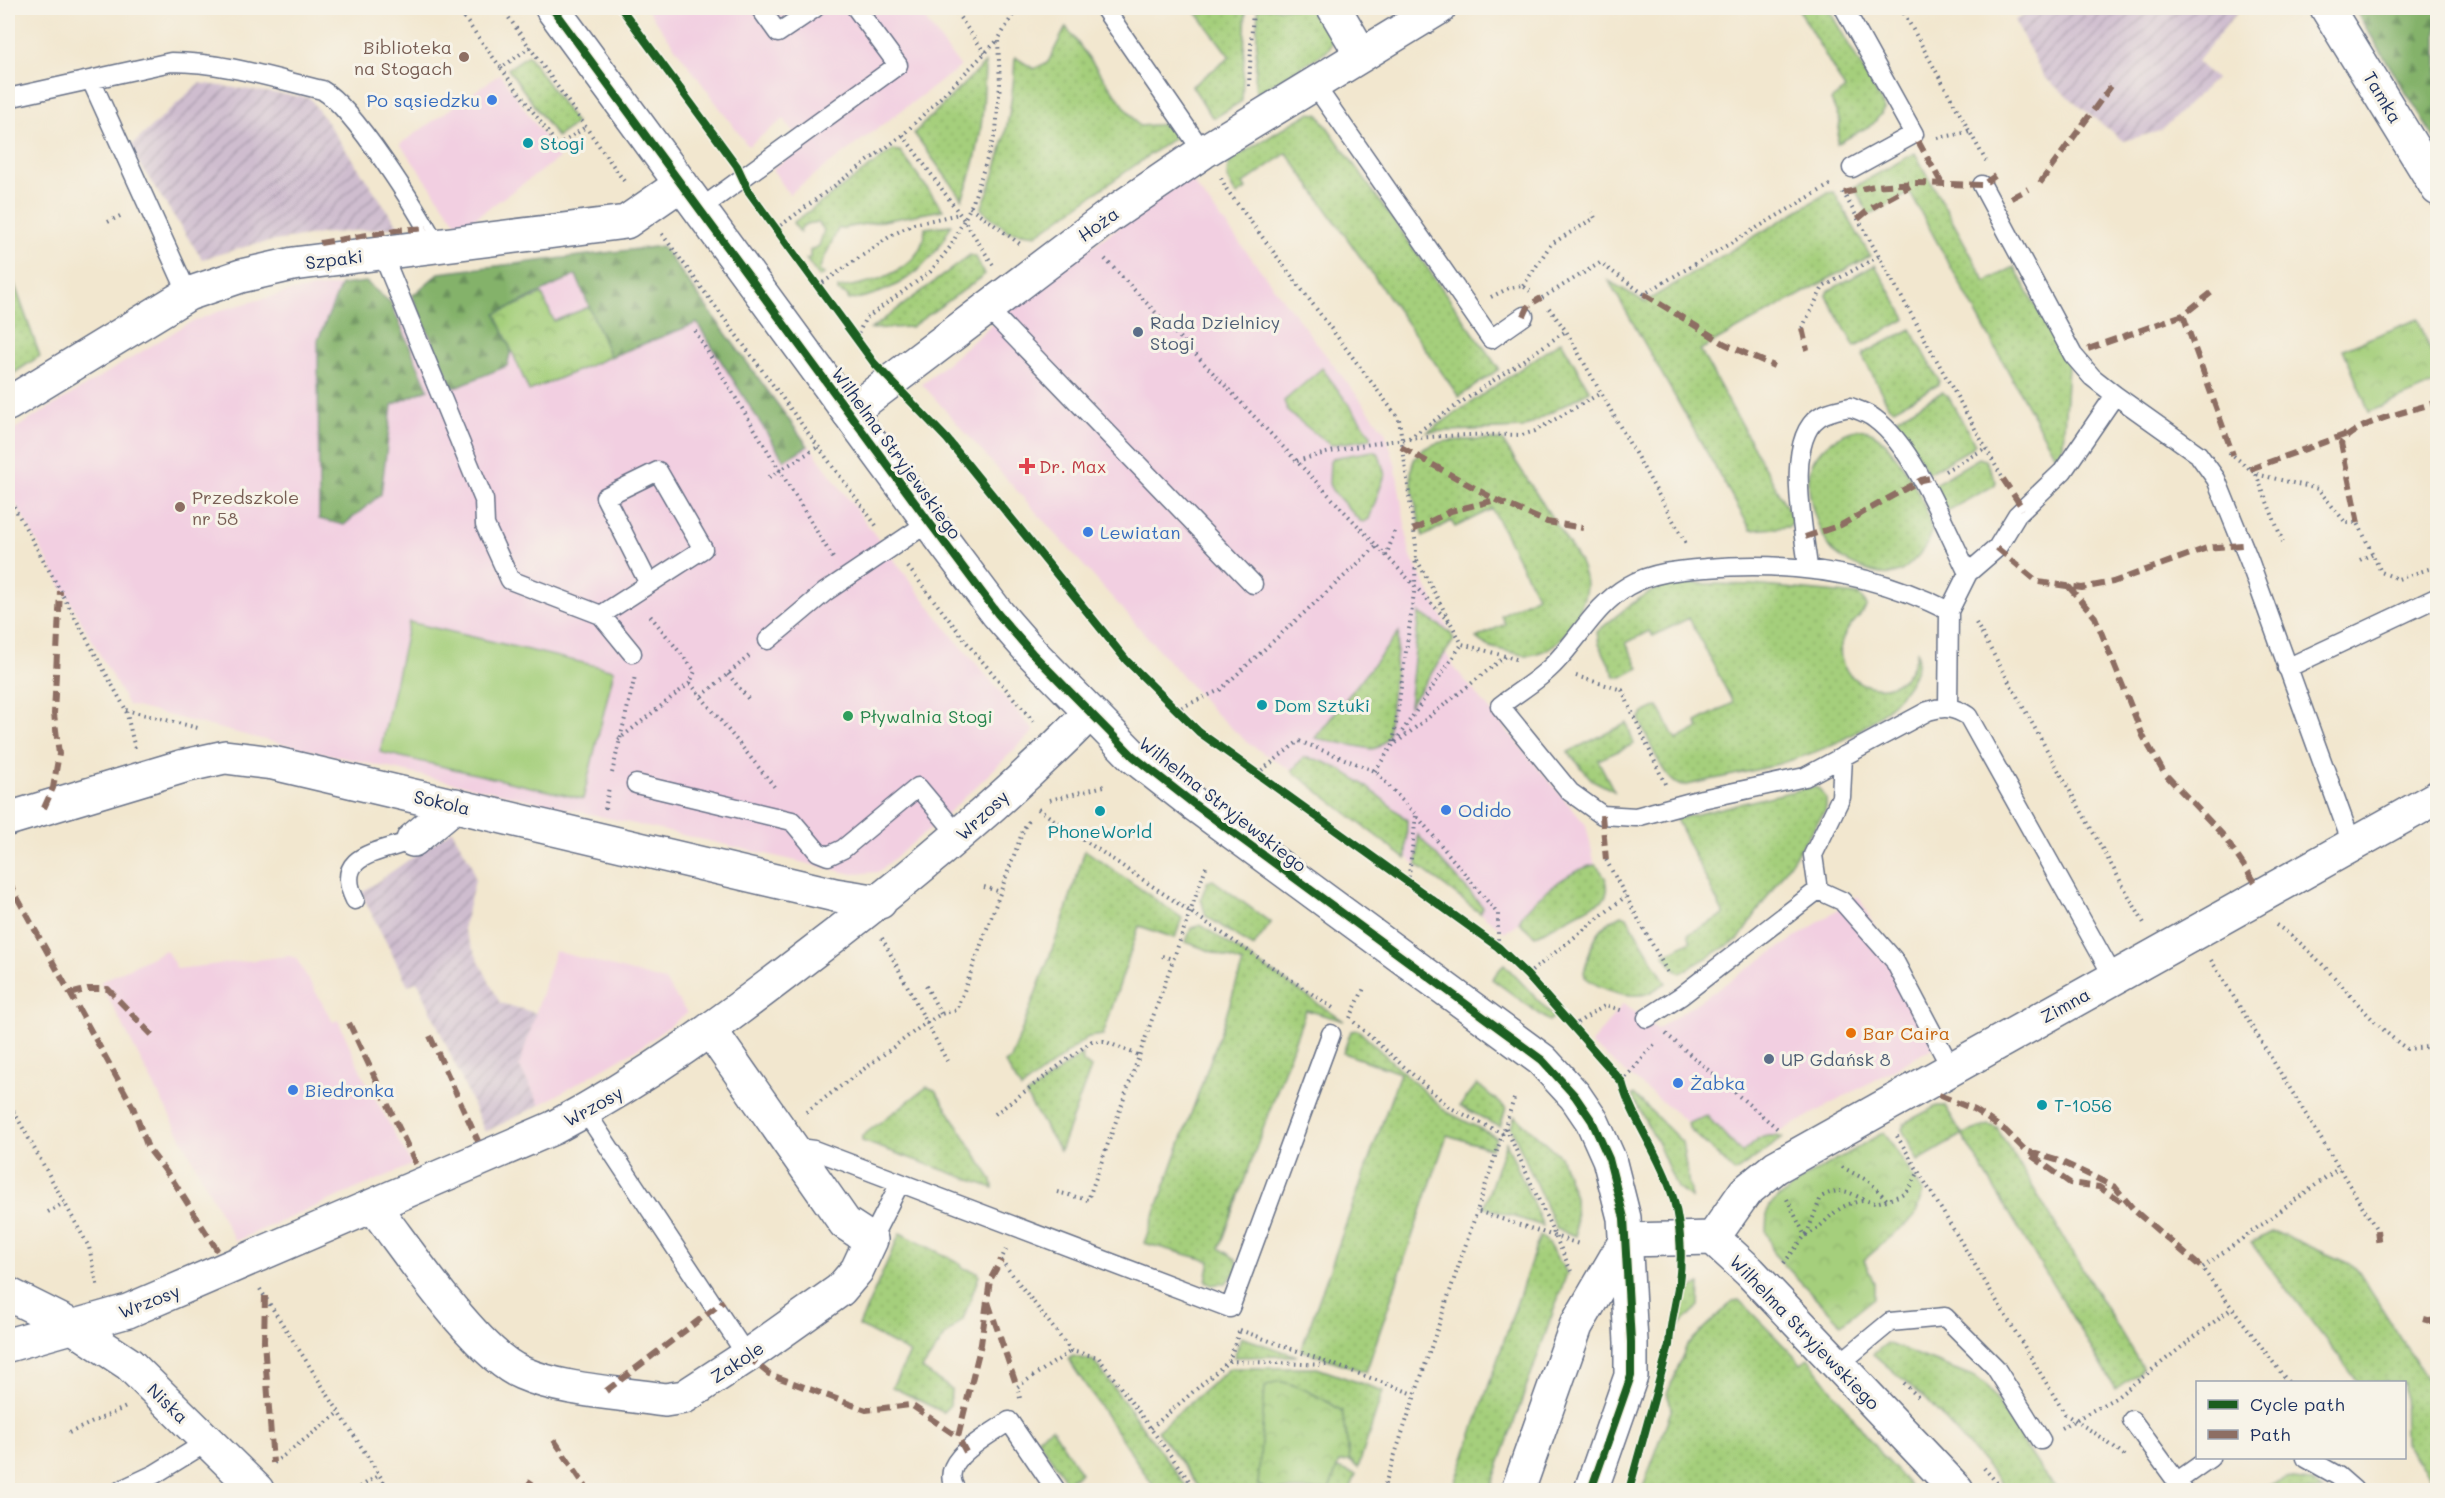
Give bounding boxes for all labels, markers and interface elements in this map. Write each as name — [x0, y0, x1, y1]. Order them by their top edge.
place label: Biblioteka na Stogach — [354, 35, 452, 80]
marker: Biblioteka na Stogach — [457, 50, 471, 64]
street label: Tamka — [2358, 67, 2408, 127]
place label: Po sąsiedzku — [366, 88, 480, 112]
marker: Po sąsiedzku — [485, 93, 499, 107]
place label: Stogi — [540, 131, 585, 155]
marker: Stogi — [521, 136, 535, 150]
street label: Hoża — [1073, 201, 1123, 247]
street label: Szpaki — [304, 244, 364, 274]
place label: Rada Dzielnicy Stogi — [1150, 310, 1280, 355]
marker: Rada Dzielnicy Stogi — [1131, 325, 1145, 339]
street label: Wilhelma Stryjewskiego — [827, 362, 968, 544]
place label: Dr. Max — [1039, 454, 1106, 478]
marker: Dr. Max — [1020, 459, 1034, 473]
place label: Przedszkole nr 58 — [192, 485, 299, 530]
marker: Przedszkole nr 58 — [173, 500, 187, 514]
place label: Lewiatan — [1100, 520, 1180, 544]
marker: Lewiatan — [1081, 525, 1095, 539]
place label: Dom Sztuki — [1274, 693, 1370, 717]
marker: Dom Sztuki — [1255, 698, 1269, 712]
place label: Pływalnia Stogi — [860, 704, 993, 728]
marker: Pływalnia Stogi — [841, 709, 855, 723]
street label: Wilhelma Stryjewskiego — [1134, 731, 1312, 877]
street label: Sokola — [412, 784, 472, 820]
street label: Wrzosy — [951, 785, 1013, 845]
place label: Odido — [1458, 798, 1512, 822]
marker: Odido — [1439, 803, 1453, 817]
marker: PhoneWorld — [1093, 804, 1107, 818]
place label: PhoneWorld — [1048, 819, 1152, 843]
street label: Zimna — [2036, 982, 2094, 1028]
place label: Bar Caira — [1863, 1021, 1950, 1045]
marker: Bar Caira — [1844, 1026, 1858, 1040]
place label: UP Gdańsk 8 — [1781, 1047, 1891, 1071]
marker: UP Gdańsk 8 — [1762, 1052, 1776, 1066]
place label: Żabka — [1690, 1071, 1746, 1095]
marker: Żabka — [1671, 1076, 1685, 1090]
place label: Biedronka — [305, 1078, 395, 1102]
street label: Wrzosy — [559, 1080, 627, 1132]
marker: Biedronka — [286, 1083, 300, 1097]
place label: T-1056 — [2054, 1093, 2112, 1117]
marker: T-1056 — [2035, 1098, 2049, 1112]
street label: Wilhelma Stryjewskiego — [1725, 1249, 1886, 1415]
street label: Wrzosy — [115, 1278, 183, 1324]
street label: Zakole — [706, 1335, 768, 1389]
street label: Niska — [142, 1378, 194, 1428]
legend — [2196, 1381, 2406, 1459]
text: Cycle path — [2250, 1392, 2345, 1416]
text: Path — [2250, 1422, 2290, 1446]

